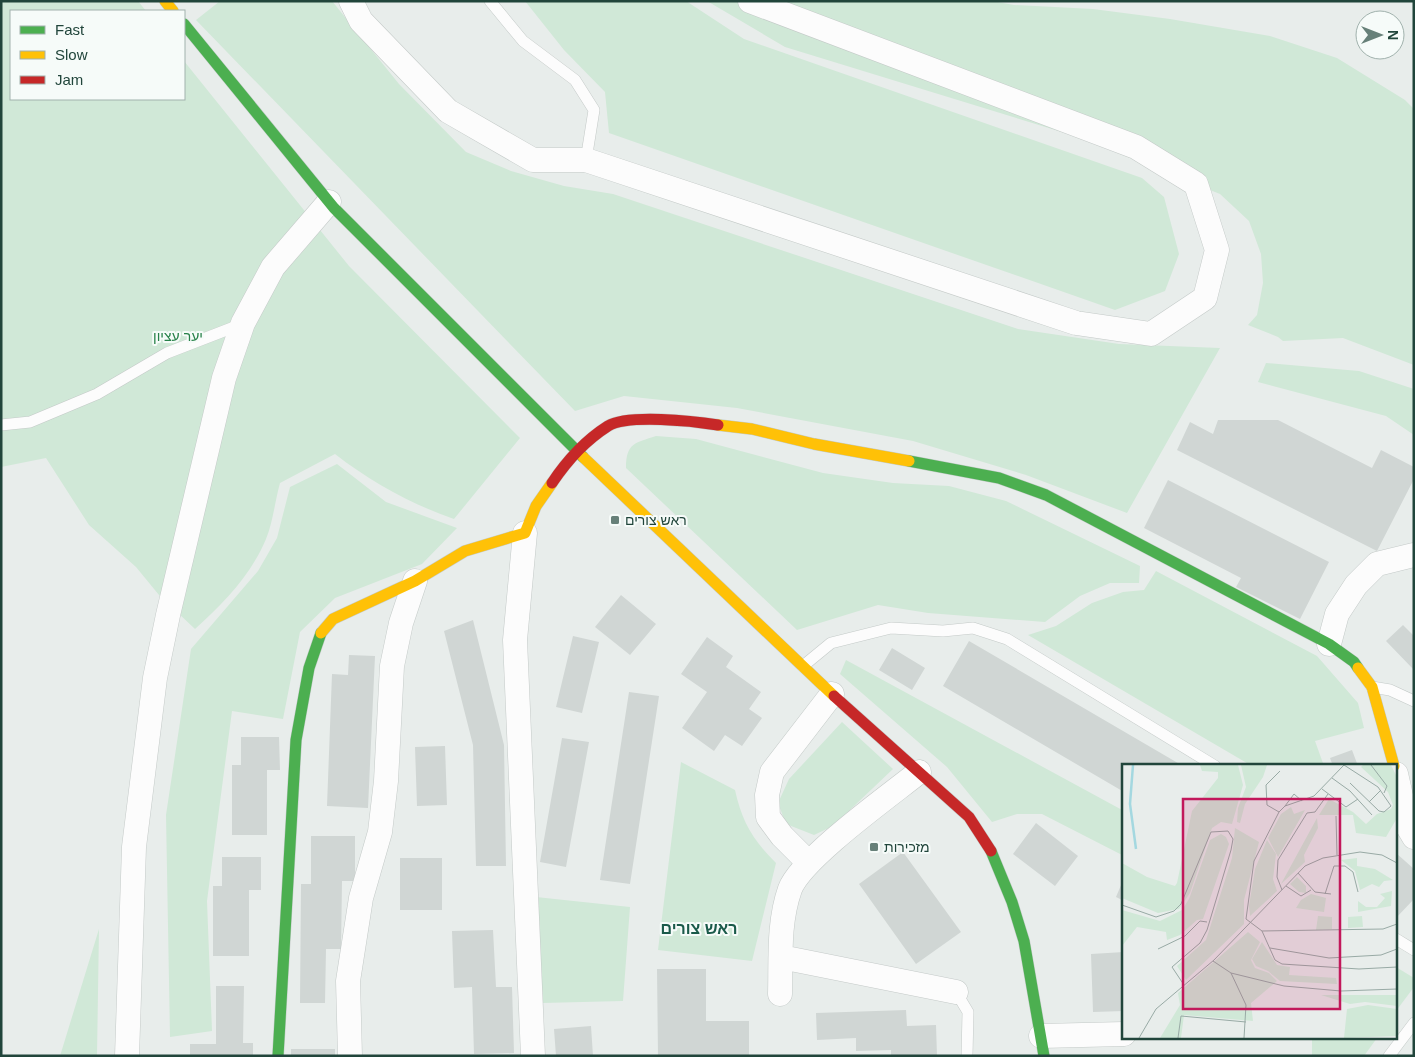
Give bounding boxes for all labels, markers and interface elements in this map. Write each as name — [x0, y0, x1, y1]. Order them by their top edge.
legend — [10, 10, 185, 100]
north arrow — [1355, 10, 1405, 60]
text: Fast — [55, 21, 85, 38]
text: N — [1385, 30, 1401, 40]
text: Slow — [55, 46, 88, 63]
text: Jam — [55, 71, 83, 88]
park label: יער עציון — [153, 328, 203, 344]
place label: ראש צורים — [625, 512, 687, 528]
marker: ראש צורים — [609, 514, 621, 526]
inset map — [1122, 764, 1398, 1040]
place label: מזכירות — [884, 839, 930, 855]
marker: מזכירות — [868, 841, 880, 853]
district label: ראש צורים — [661, 920, 737, 937]

